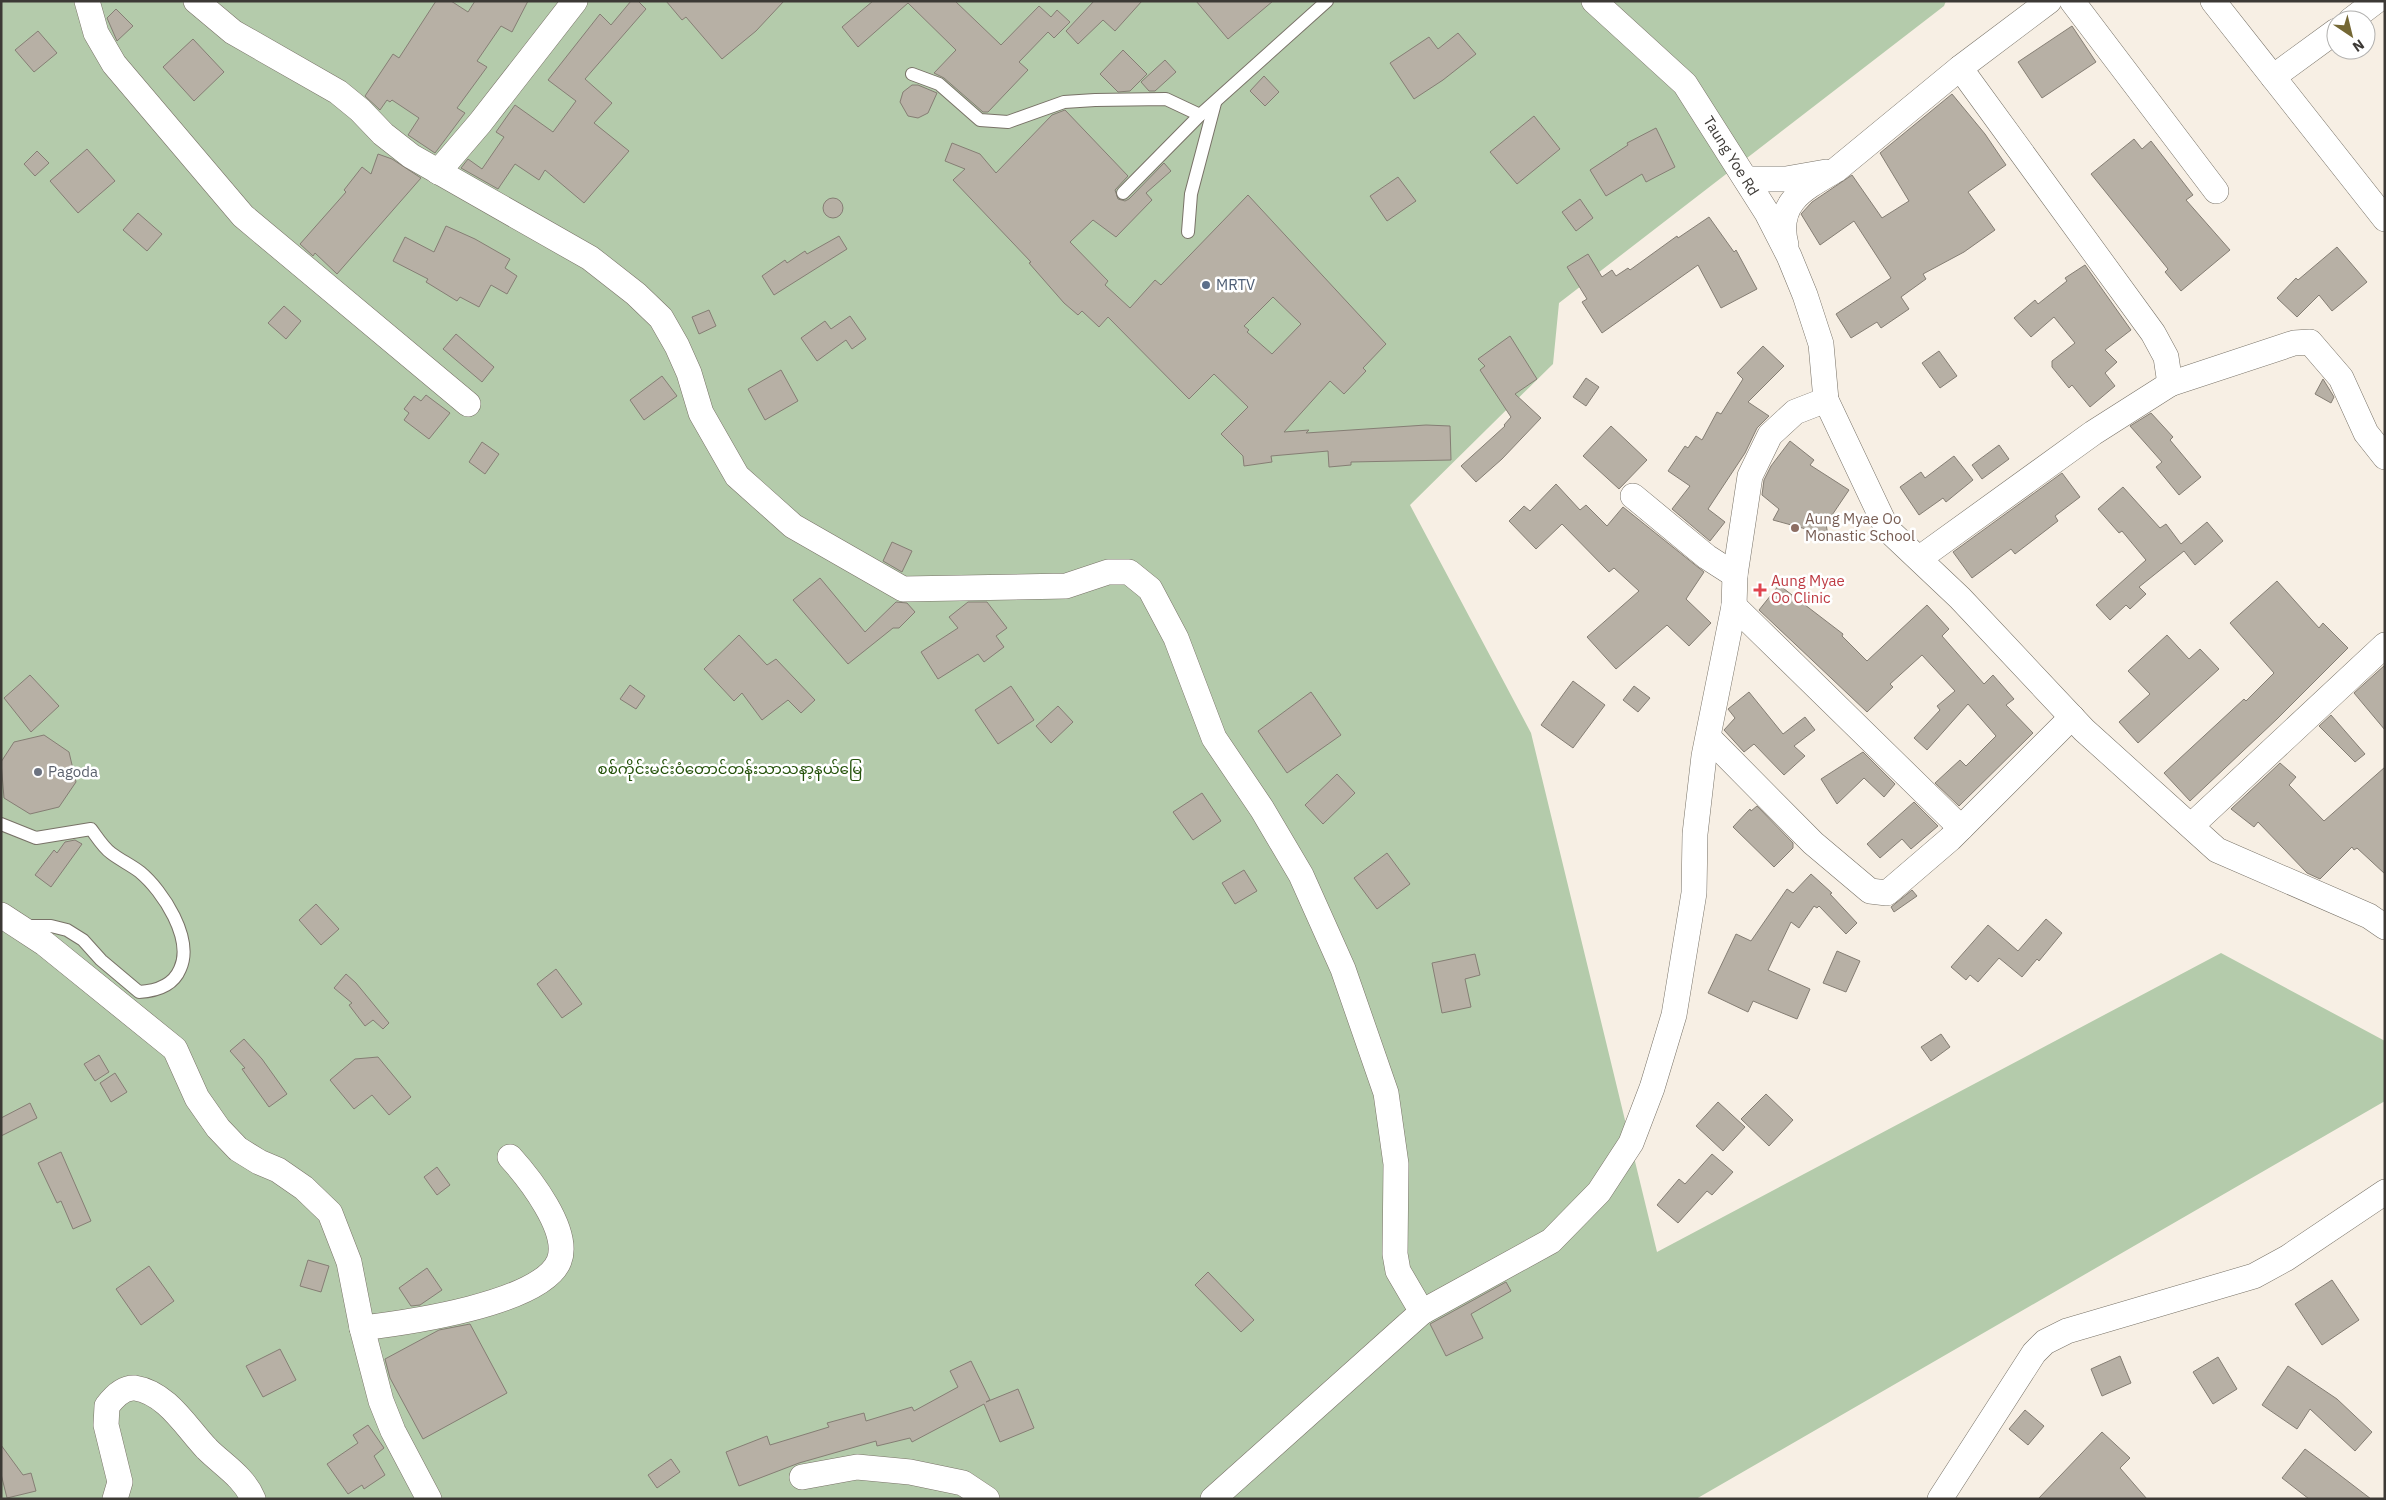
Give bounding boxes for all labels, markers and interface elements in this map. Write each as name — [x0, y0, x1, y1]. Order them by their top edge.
north arrow — [2326, 10, 2376, 60]
text: N — [2349, 35, 2368, 56]
street label: Taung Yoe Rd — [1699, 112, 1763, 199]
place label: MRTV — [1216, 275, 1255, 294]
marker: MRTV — [1200, 279, 1212, 291]
place label: Aung Myae Oo Monastic School — [1805, 509, 1915, 545]
marker: Aung Myae Oo Monastic School — [1789, 522, 1801, 534]
place label: Aung Myae Oo Clinic — [1771, 571, 1845, 607]
marker: Aung Myae Oo Clinic — [1753, 583, 1767, 597]
park label: စစ်ကိုင်းမင်းဝံတောင်တန်းသာသနာ့နယ်မြေ — [598, 759, 862, 781]
place label: Pagoda — [48, 762, 98, 781]
marker: Pagoda — [32, 766, 44, 778]

